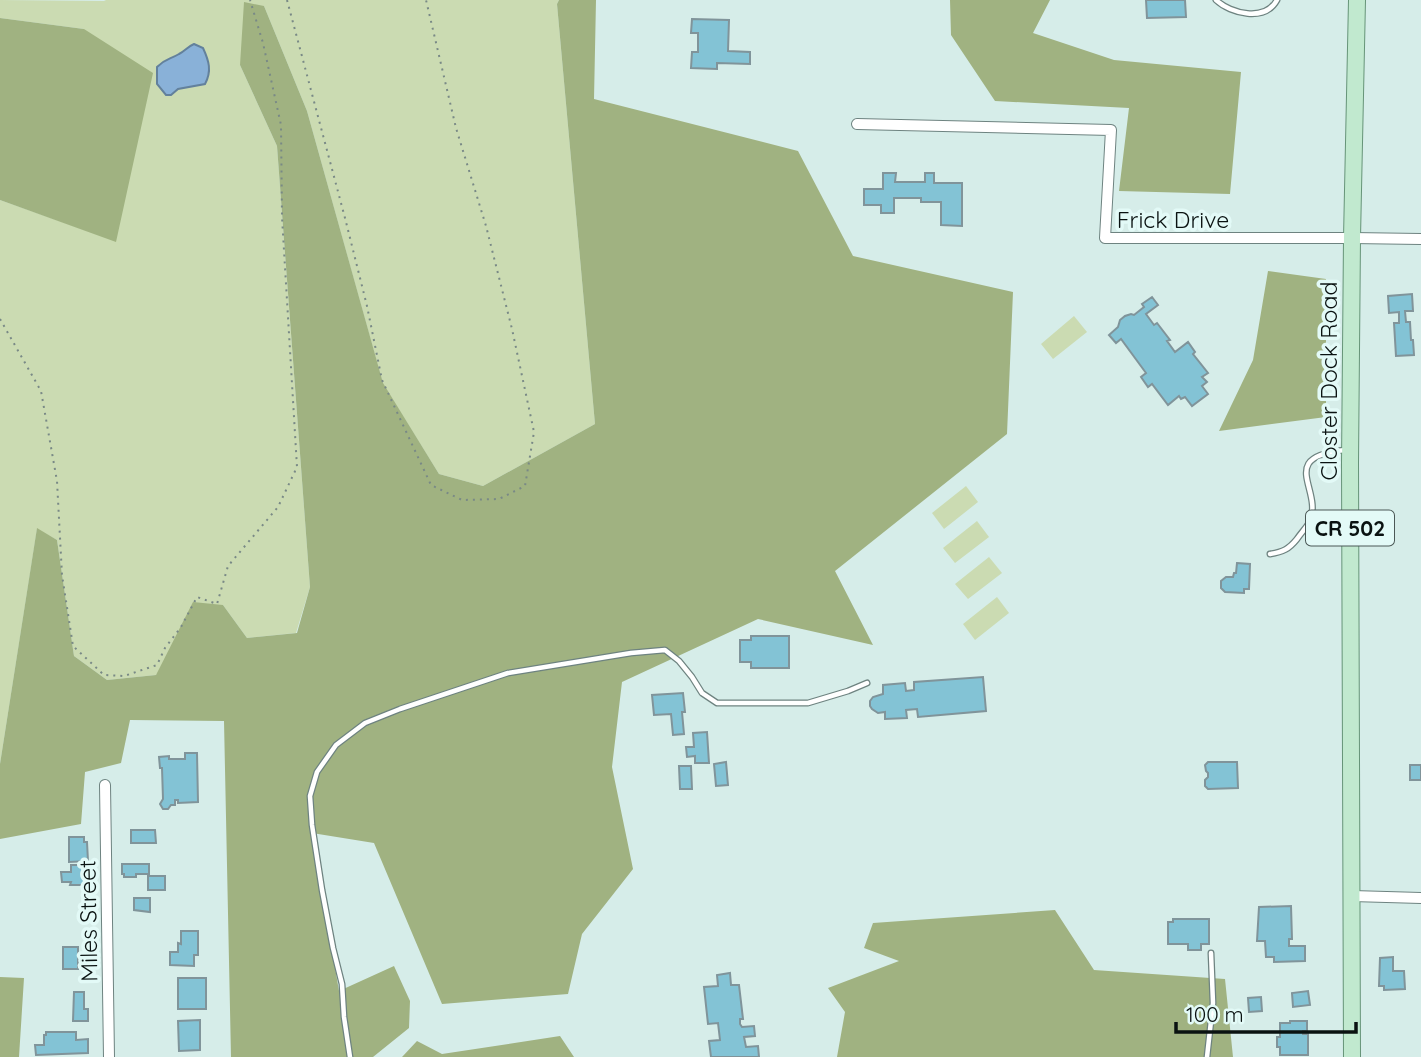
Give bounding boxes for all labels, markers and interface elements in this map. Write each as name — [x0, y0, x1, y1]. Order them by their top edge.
street label: Frick Drive — [1117, 205, 1229, 234]
street label: Closter Dock Road — [1314, 282, 1343, 480]
road number: CR 502 — [1306, 510, 1394, 546]
street label: Miles Street — [72, 860, 104, 982]
scale bar — [1176, 990, 1356, 1034]
text: 100 m — [1186, 1001, 1244, 1027]

